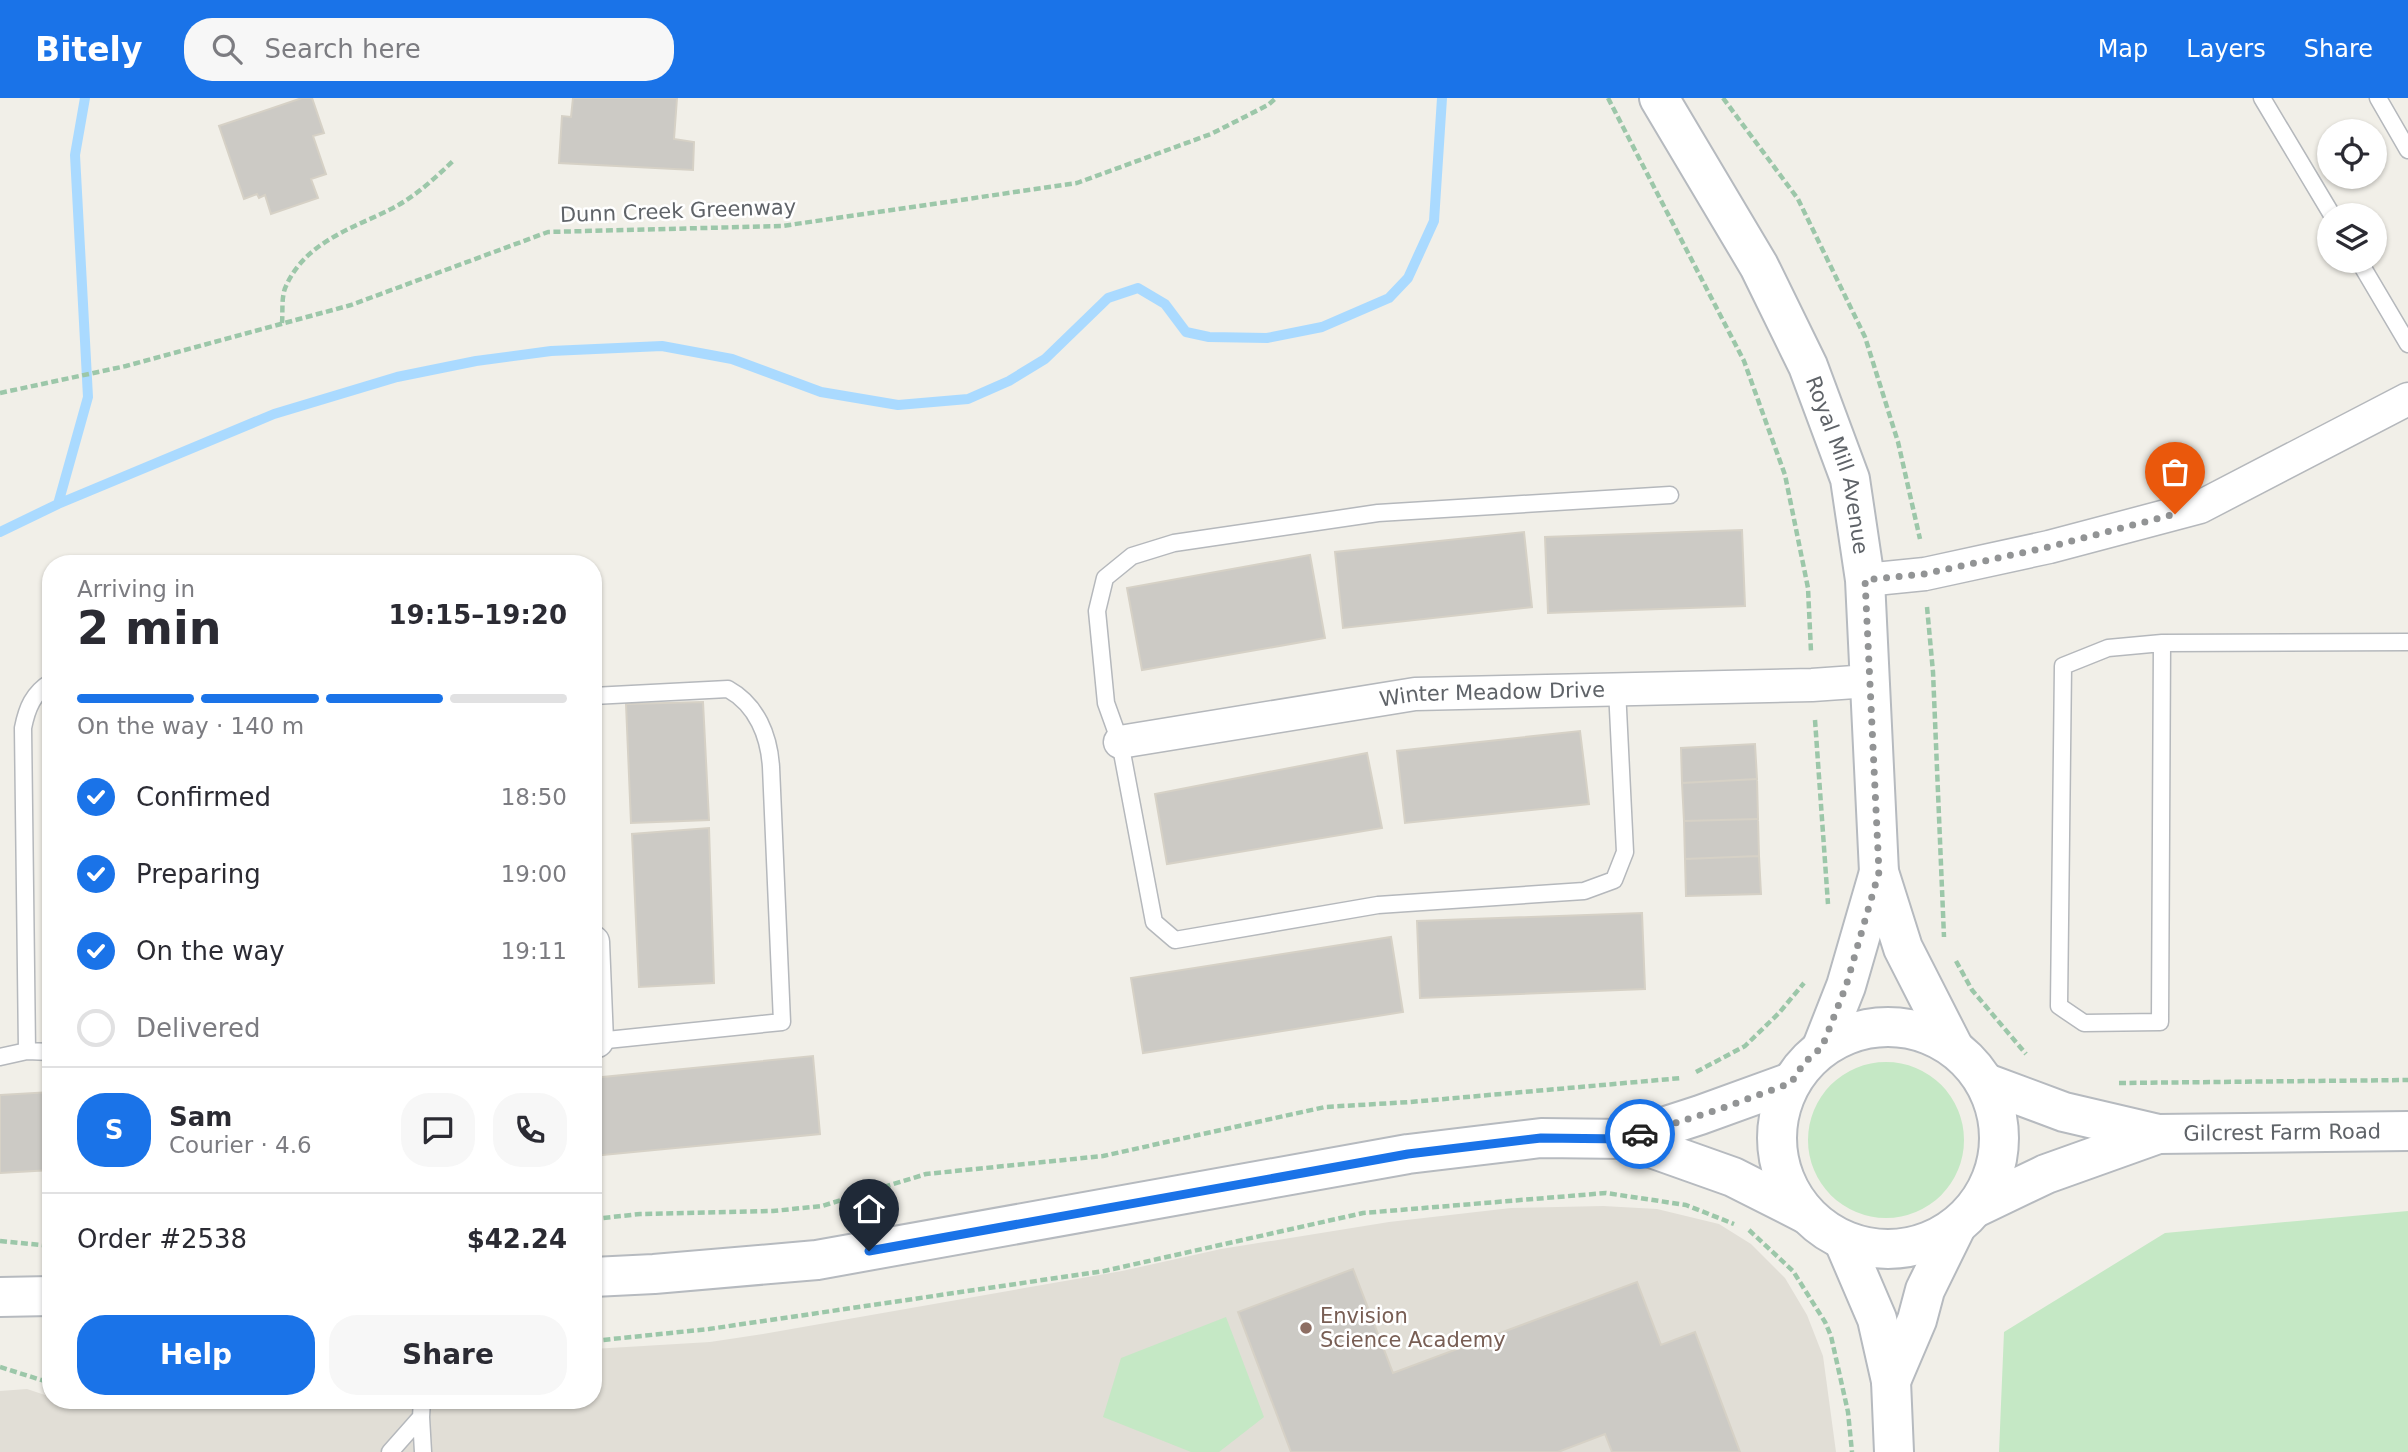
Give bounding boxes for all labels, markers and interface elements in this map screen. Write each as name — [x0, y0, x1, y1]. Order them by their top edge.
search box — [184, 18, 674, 81]
text: Bitely — [35, 30, 142, 69]
icon: search — [208, 30, 246, 68]
text: Search here — [264, 34, 421, 64]
text: Map — [2098, 35, 2148, 63]
text: Layers — [2186, 35, 2266, 63]
text: Share — [2304, 35, 2373, 63]
map controls — [2317, 119, 2387, 273]
button: locate — [2317, 119, 2387, 189]
street label: Dunn Creek Greenway — [559, 195, 797, 227]
button: layers — [2317, 203, 2387, 273]
street label: Royal Mill Avenue — [1801, 373, 1873, 556]
pin — [2145, 442, 2205, 514]
icon: bag — [2156, 453, 2194, 491]
text: Arriving in — [77, 576, 195, 602]
text: 19:15–19:20 — [388, 600, 567, 630]
text: 2 min — [77, 601, 221, 655]
street label: Winter Meadow Drive — [1378, 678, 1605, 712]
text: On the way · 140 m — [77, 713, 304, 739]
icon: check — [77, 778, 115, 816]
text: Confirmed — [136, 782, 271, 812]
text: 18:50 — [501, 784, 567, 810]
icon: check — [77, 855, 115, 893]
text: Preparing — [136, 859, 261, 889]
text: 19:00 — [501, 861, 567, 887]
icon: check — [77, 932, 115, 970]
text: On the way — [136, 936, 285, 966]
text: 19:11 — [501, 938, 567, 964]
text: Delivered — [136, 1013, 260, 1043]
button: chat — [401, 1093, 475, 1167]
button: phone — [493, 1093, 567, 1167]
courier — [1605, 1099, 1675, 1169]
text: Sam — [169, 1102, 232, 1132]
text: S — [105, 1115, 123, 1145]
icon: car — [1621, 1115, 1659, 1153]
street label: Gilcrest Farm Road — [2183, 1119, 2381, 1146]
text: Courier · 4.6 — [169, 1132, 312, 1158]
pin — [839, 1179, 899, 1251]
icon: home — [850, 1190, 888, 1228]
text: Order #2538 — [77, 1224, 247, 1254]
text: $42.24 — [467, 1224, 567, 1254]
place label: Envision Science Academy — [1320, 1304, 1506, 1352]
button: Help — [77, 1315, 315, 1395]
button: Share — [329, 1315, 567, 1395]
marker: Envision Science Academy — [1298, 1320, 1314, 1336]

